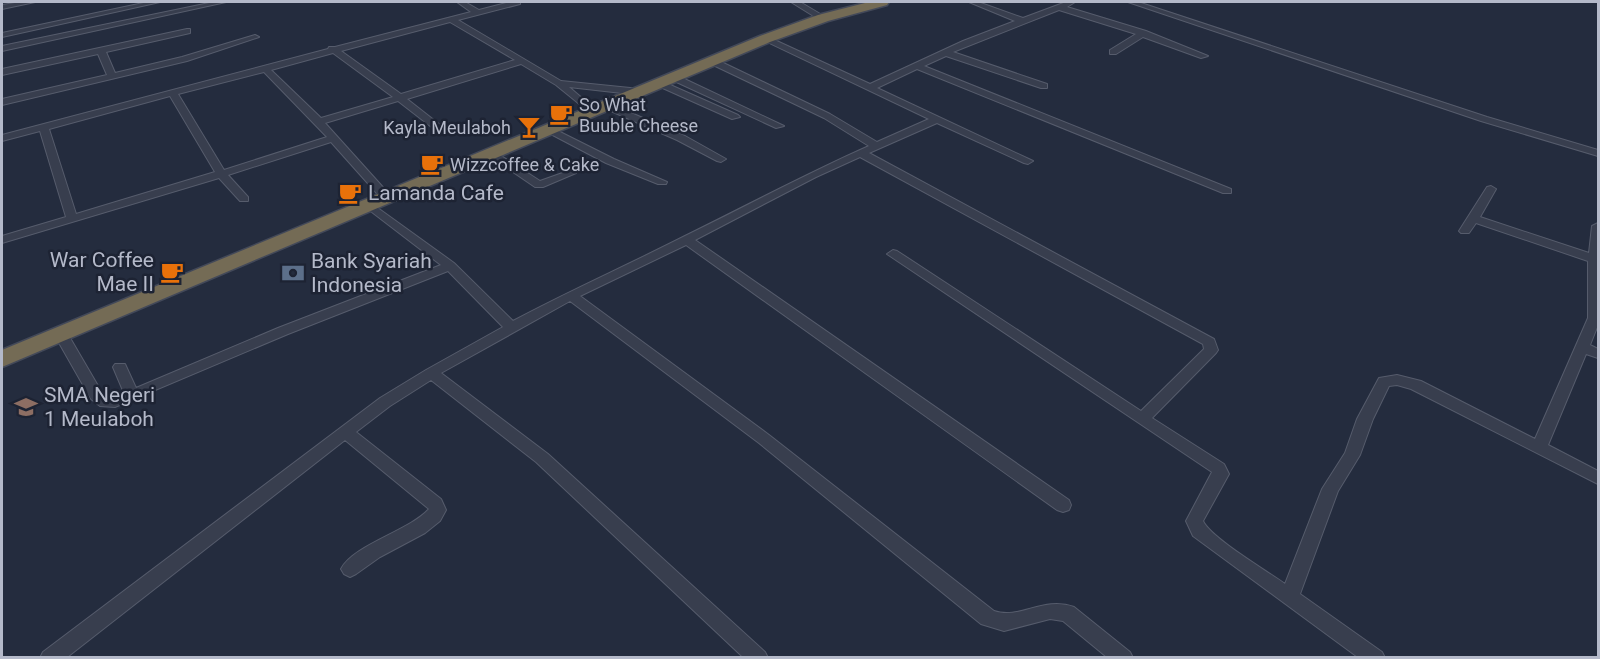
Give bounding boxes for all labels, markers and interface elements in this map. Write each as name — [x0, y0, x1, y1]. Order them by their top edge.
place label: So What Buuble Cheese — [579, 94, 698, 136]
cafe icon: So What Buuble Cheese — [548, 101, 574, 127]
bar icon: Kayla Meulaboh — [516, 114, 542, 140]
place label: Kayla Meulaboh — [383, 117, 511, 138]
cafe icon: Wizzcoffee & Cake — [419, 151, 445, 177]
place label: Wizzcoffee & Cake — [450, 154, 599, 175]
cafe icon: Lamanda Cafe — [337, 180, 363, 206]
place label: Lamanda Cafe — [368, 181, 504, 205]
place label: War Coffee Mae II — [50, 248, 154, 296]
place label: Bank Syariah Indonesia — [311, 249, 432, 297]
cafe icon: War Coffee Mae II — [159, 259, 185, 285]
bank icon: Bank Syariah Indonesia — [280, 260, 306, 286]
place label: SMA Negeri 1 Meulaboh — [44, 383, 155, 431]
school or university icon: SMA Negeri 1 Meulaboh — [13, 394, 39, 420]

